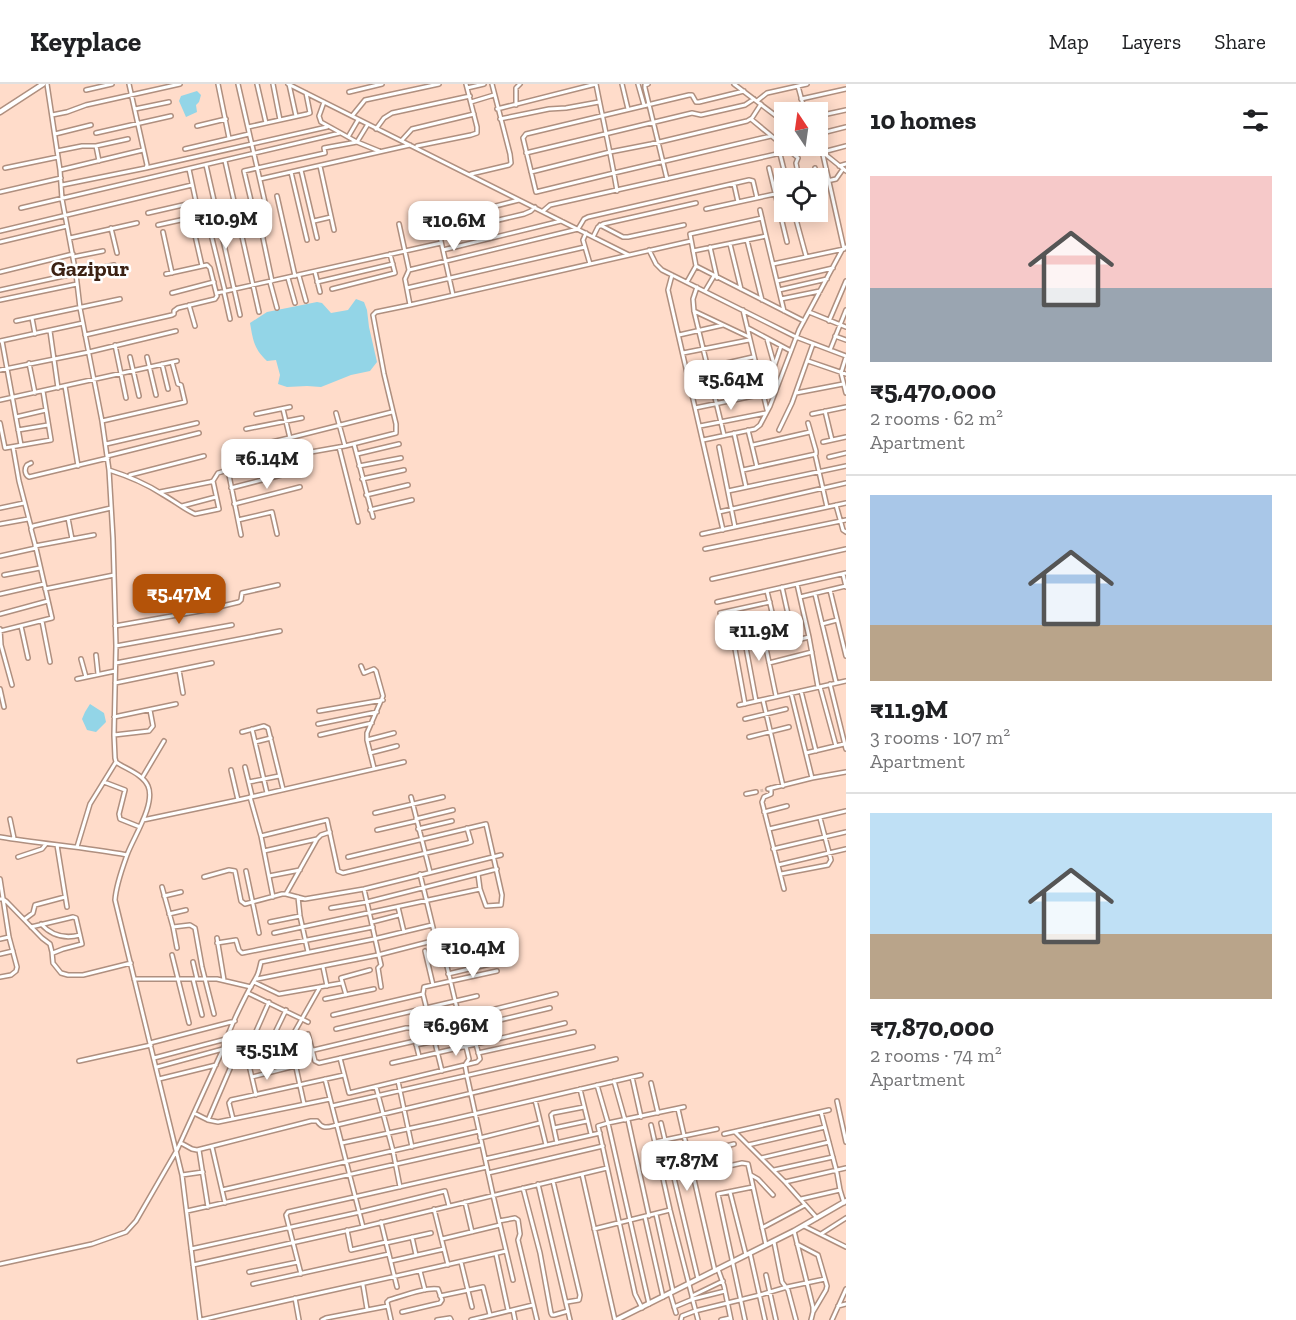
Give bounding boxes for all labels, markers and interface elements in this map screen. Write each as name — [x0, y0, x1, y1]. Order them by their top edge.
text: Keyplace — [30, 25, 141, 58]
text: Map — [1049, 29, 1089, 54]
text: Layers — [1122, 29, 1181, 54]
text: Share — [1214, 29, 1266, 54]
north arrow — [774, 102, 828, 156]
map controls — [774, 102, 828, 222]
text: 10 homes — [870, 104, 976, 136]
icon: filters — [1239, 104, 1272, 137]
button: locate — [774, 168, 828, 222]
pin: ₹10.9M — [177, 199, 275, 250]
pin: ₹10.6M — [405, 201, 503, 252]
text: ₹10.9M — [194, 206, 258, 230]
text: ₹10.6M — [422, 208, 486, 232]
icon: home — [1017, 215, 1125, 323]
district label: Gazipur — [51, 255, 129, 282]
pin: ₹5.64M — [682, 360, 780, 411]
text: ₹5.64M — [698, 367, 764, 391]
text: ₹5,470,000 — [870, 374, 996, 406]
text: 2 rooms · 62 m² — [870, 406, 1003, 430]
text: Apartment — [870, 430, 965, 454]
pin: ₹6.14M — [218, 439, 316, 490]
text: ₹6.14M — [235, 446, 299, 470]
icon: home — [1017, 534, 1125, 642]
pin: ₹5.47M — [130, 574, 228, 625]
text: ₹5.47M — [147, 581, 211, 605]
pin: ₹11.9M — [710, 611, 808, 662]
text: ₹11.9M — [729, 618, 789, 642]
text: ₹11.9M — [870, 693, 948, 725]
text: 3 rooms · 107 m² — [870, 725, 1010, 749]
text: Apartment — [870, 749, 965, 773]
icon: home — [1017, 852, 1125, 960]
pin: ₹10.4M — [424, 928, 522, 979]
text: ₹10.4M — [441, 935, 505, 959]
pin: ₹6.96M — [407, 1006, 505, 1057]
text: ₹7,870,000 — [870, 1011, 994, 1043]
text: ₹6.96M — [423, 1013, 489, 1037]
pin: ₹5.51M — [218, 1030, 316, 1081]
text: ₹5.51M — [236, 1037, 298, 1061]
text: 2 rooms · 74 m² — [870, 1043, 1002, 1067]
text: Apartment — [870, 1067, 965, 1091]
pin: ₹7.87M — [638, 1141, 736, 1192]
text: ₹7.87M — [655, 1148, 719, 1172]

